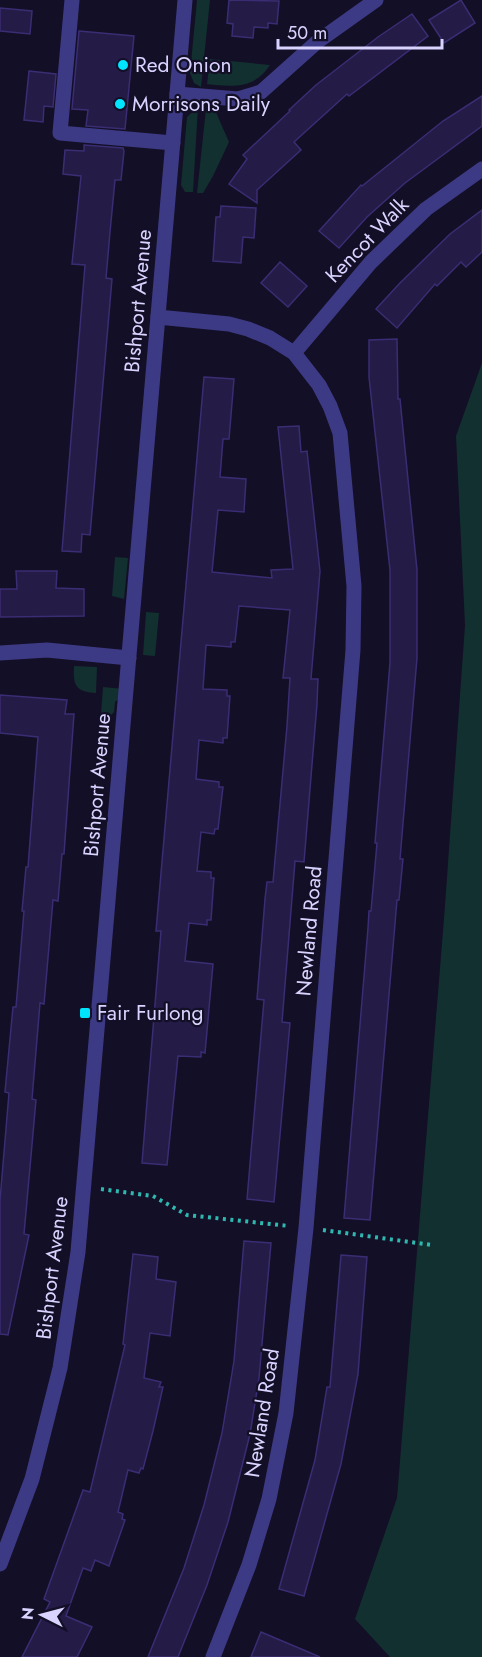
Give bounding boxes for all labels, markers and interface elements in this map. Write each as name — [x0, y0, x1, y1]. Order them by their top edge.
scale bar — [278, 12, 442, 50]
text: 50 m — [287, 20, 327, 46]
place label: Red Onion — [135, 50, 231, 80]
marker: Red Onion — [116, 58, 130, 72]
place label: Morrisons Daily — [132, 89, 271, 119]
marker: Morrisons Daily — [113, 97, 127, 111]
street label: Kencot Walk — [318, 190, 416, 290]
street label: Bishport Avenue — [117, 228, 159, 374]
street label: Bishport Avenue — [76, 712, 118, 858]
street label: Newland Road — [288, 865, 330, 997]
place label: Fair Furlong — [97, 998, 204, 1028]
marker: Fair Furlong — [78, 1006, 92, 1020]
street label: Bishport Avenue — [28, 1194, 76, 1341]
street label: Newland Road — [237, 1346, 287, 1480]
north arrow — [12, 1585, 72, 1645]
text: N — [15, 1606, 40, 1621]

